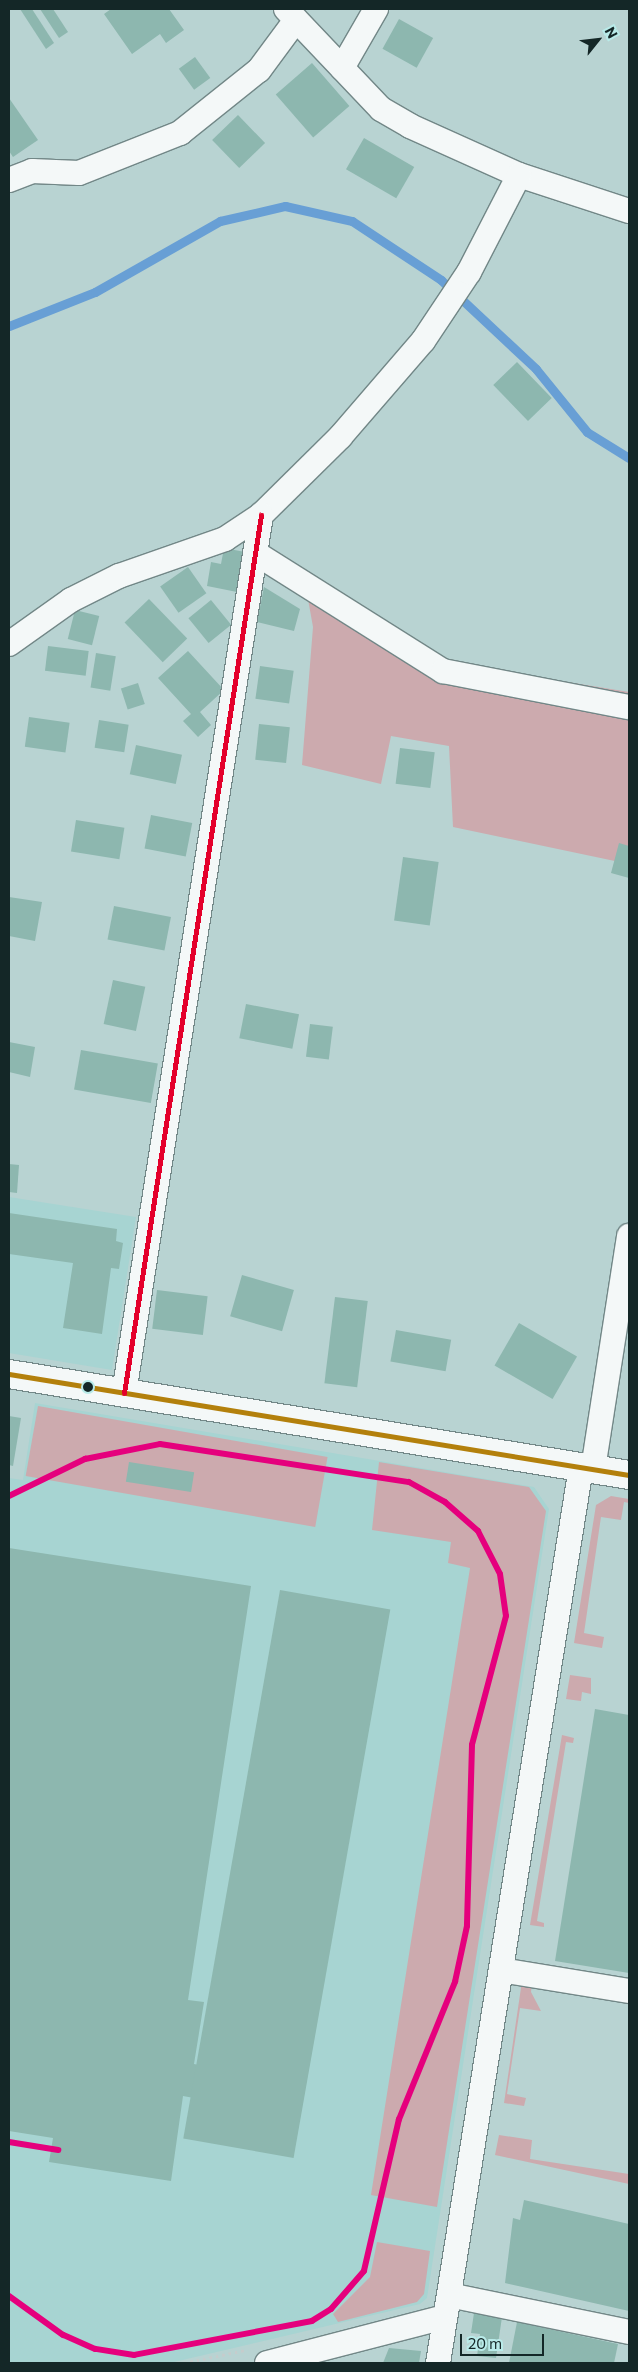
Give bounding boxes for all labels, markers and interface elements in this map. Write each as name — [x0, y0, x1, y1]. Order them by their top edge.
north arrow — [573, 15, 623, 65]
text: N — [602, 24, 622, 41]
unlabelled marker — [83, 1382, 93, 1392]
scale bar — [463, 2324, 547, 2356]
text: 20 m — [468, 2334, 502, 2352]

